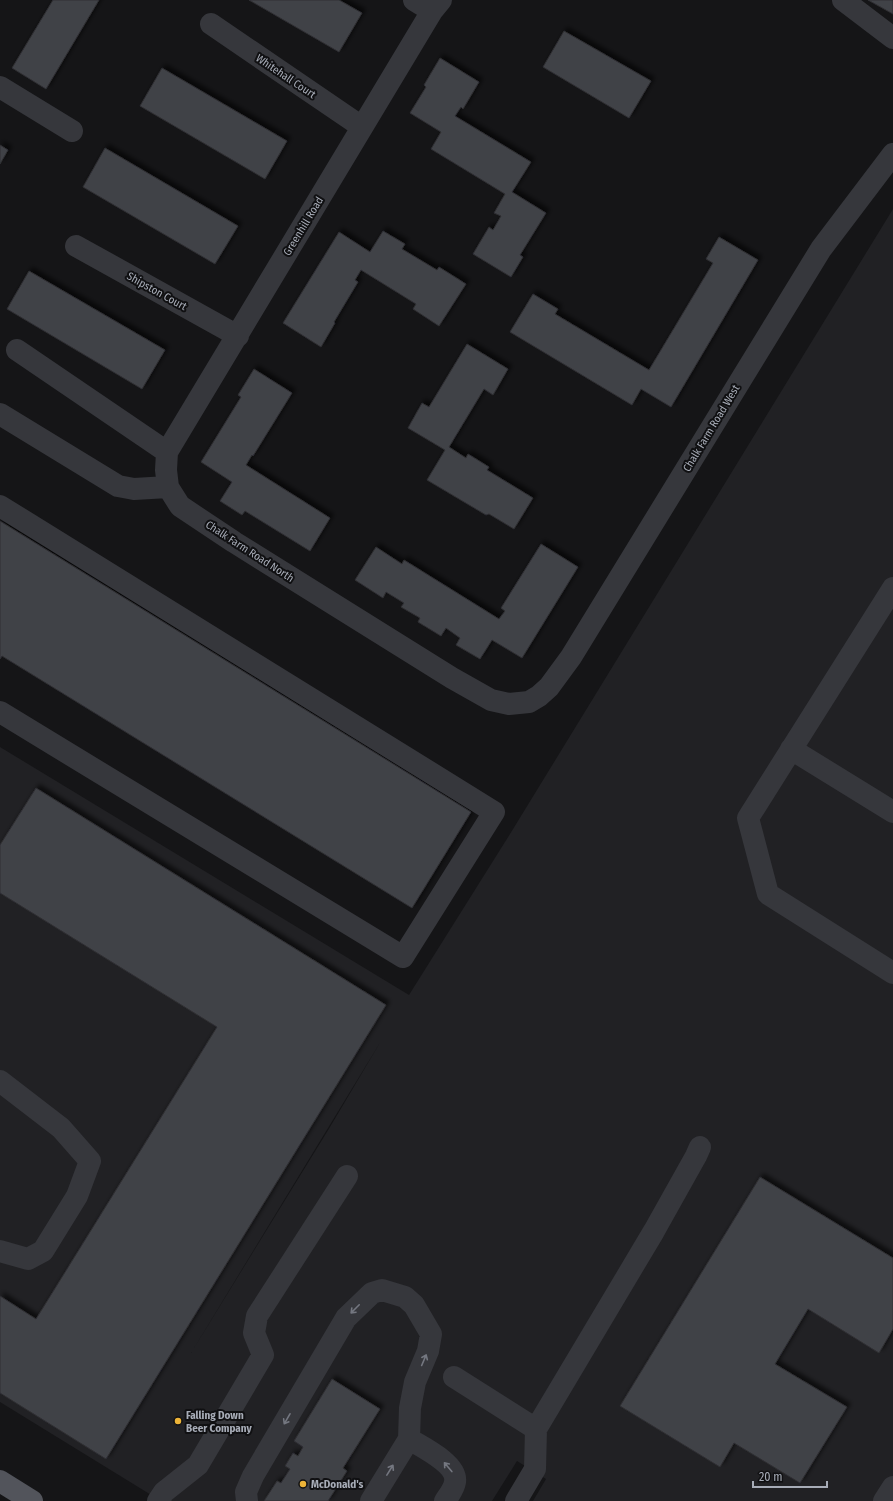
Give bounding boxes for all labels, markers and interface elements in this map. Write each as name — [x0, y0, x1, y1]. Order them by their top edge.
street label: Whitehall Court — [253, 52, 318, 101]
street label: Greenhill Road — [281, 195, 326, 258]
street label: Shipston Court — [125, 270, 189, 313]
street label: Chalk Farm Road West — [680, 382, 743, 474]
street label: Chalk Farm Road North — [203, 518, 296, 585]
one-way arrow — [350, 1304, 360, 1314]
one-way arrow — [421, 1354, 429, 1366]
place label: Falling Down Beer Company — [186, 1409, 252, 1435]
one-way arrow — [282, 1413, 290, 1425]
marker: Falling Down Beer Company — [173, 1416, 183, 1426]
one-way arrow — [444, 1462, 453, 1472]
scale bar — [753, 1463, 827, 1489]
one-way arrow — [386, 1465, 394, 1476]
text: 20 m — [759, 1470, 783, 1484]
place label: McDonald's — [311, 1478, 364, 1491]
marker: McDonald's — [298, 1479, 308, 1489]

